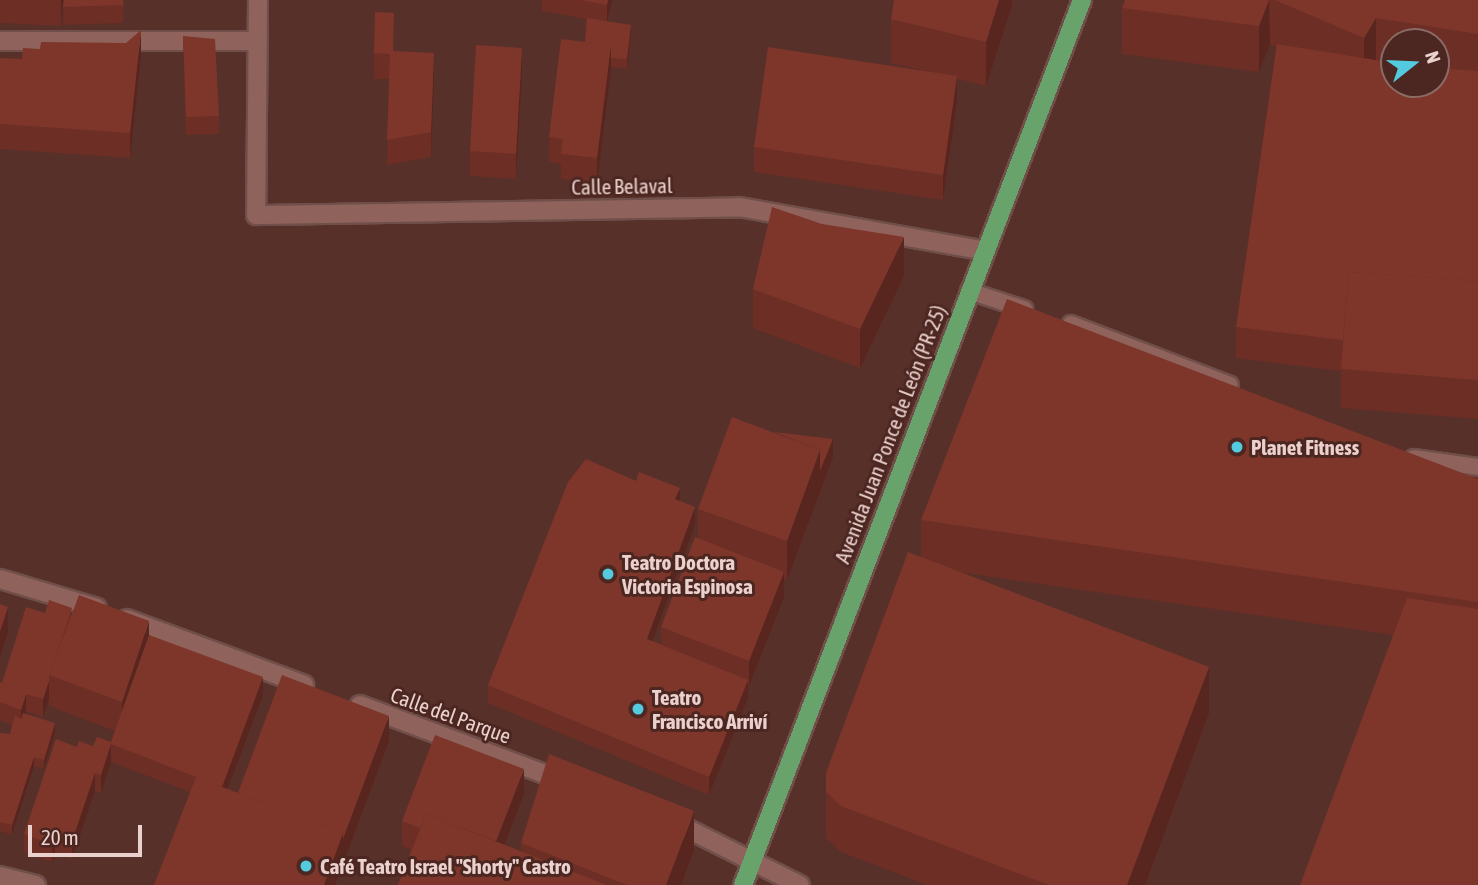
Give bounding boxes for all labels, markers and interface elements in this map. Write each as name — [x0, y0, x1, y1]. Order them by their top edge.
north arrow — [1380, 28, 1450, 98]
text: N — [1421, 48, 1445, 66]
street label: Calle Belaval — [571, 173, 673, 199]
street label: Avenida Juan Ponce de León (PR-25) — [829, 301, 951, 567]
place label: Planet Fitness — [1251, 434, 1359, 460]
marker: Planet Fitness — [1229, 439, 1245, 455]
place label: Teatro Doctora Victoria Espinosa — [622, 549, 753, 599]
marker: Teatro Doctora Victoria Espinosa — [600, 566, 616, 582]
street label: Calle del Parque — [388, 682, 514, 748]
place label: Teatro Francisco Arriví — [652, 684, 767, 734]
marker: Teatro Francisco Arriví — [630, 701, 646, 717]
scale bar — [32, 812, 145, 856]
text: 20 m — [41, 825, 79, 849]
place label: Café Teatro Israel "Shorty" Castro — [320, 853, 571, 879]
marker: Café Teatro Israel "Shorty" Castro — [298, 858, 314, 874]

